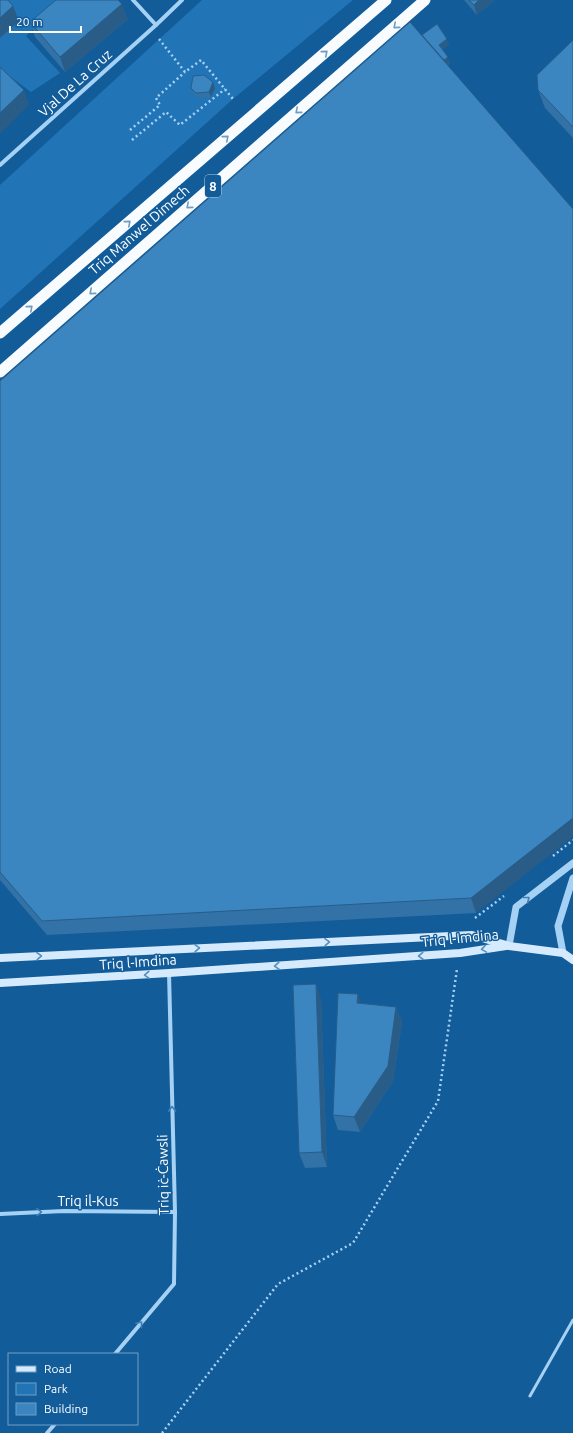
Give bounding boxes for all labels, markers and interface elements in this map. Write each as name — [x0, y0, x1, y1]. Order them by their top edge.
scale bar — [10, 8, 81, 34]
text: 20 m — [16, 15, 43, 28]
one-way arrow — [393, 21, 400, 28]
street label: Vjal De La Cruz — [35, 46, 115, 120]
one-way arrow — [320, 50, 327, 57]
one-way arrow — [295, 107, 303, 114]
one-way arrow — [222, 135, 229, 142]
road number: 8 — [205, 175, 221, 197]
street label: Triq Manwel Dimech — [86, 182, 192, 278]
one-way arrow — [187, 201, 194, 208]
one-way arrow — [123, 220, 131, 227]
one-way arrow — [89, 287, 96, 294]
one-way arrow — [25, 305, 32, 312]
one-way arrow — [523, 896, 530, 903]
street label: Triq l-Imdina — [421, 926, 499, 950]
one-way arrow — [324, 938, 330, 946]
one-way arrow — [194, 944, 200, 953]
one-way arrow — [481, 944, 488, 953]
street label: Triq l-Imdina — [99, 951, 177, 973]
one-way arrow — [418, 951, 424, 960]
one-way arrow — [36, 952, 42, 961]
one-way arrow — [274, 961, 280, 970]
one-way arrow — [144, 970, 150, 979]
one-way arrow — [168, 1106, 177, 1112]
street label: Triq iċ-Ċawsli — [153, 1134, 172, 1216]
street label: Triq il-Kus — [57, 1193, 119, 1209]
one-way arrow — [36, 1208, 42, 1217]
one-way arrow — [135, 1322, 142, 1329]
legend — [8, 1353, 138, 1425]
text: Road — [44, 1362, 72, 1375]
text: Park — [44, 1382, 68, 1395]
text: Building — [44, 1402, 88, 1415]

